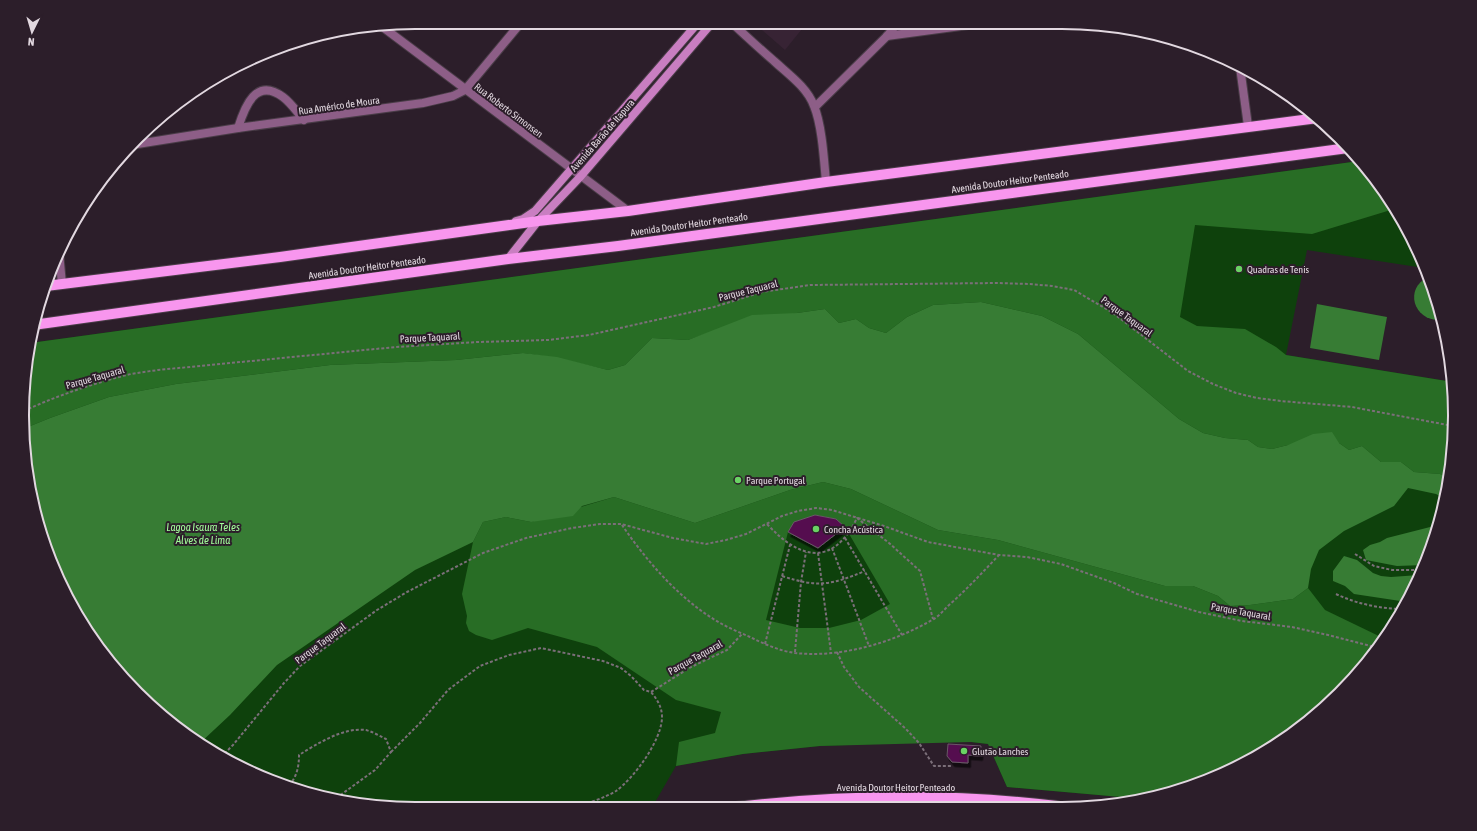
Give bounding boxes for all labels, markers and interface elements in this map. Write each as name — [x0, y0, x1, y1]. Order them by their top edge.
north arrow — [12, 12, 52, 52]
text: N — [27, 36, 35, 48]
street label: Rua Roberto Simonsen — [472, 81, 545, 140]
street label: Rua Américo de Moura — [298, 94, 381, 117]
street label: Avenida Barão de Itapura — [568, 97, 637, 174]
street label: Avenida Doutor Heitor Penteado — [951, 168, 1070, 195]
street label: Avenida Doutor Heitor Penteado — [630, 211, 749, 238]
street label: Avenida Doutor Heitor Penteado — [308, 254, 427, 281]
marker: Quadras de Tenis — [1234, 264, 1244, 274]
place label: Quadras de Tenis — [1247, 264, 1309, 275]
street label: Parque Taquaral — [717, 278, 779, 303]
street label: Parque Taquaral — [1099, 294, 1155, 339]
street label: Parque Taquaral — [400, 330, 461, 345]
street label: Parque Taquaral — [65, 364, 126, 391]
marker: Parque Portugal — [733, 475, 743, 485]
place label: Parque Portugal — [746, 475, 806, 486]
water label: Lagoa Isaura Teles Alves de Lima — [166, 521, 240, 546]
marker: Concha Acústica — [811, 524, 821, 534]
place label: Concha Acústica — [824, 524, 883, 535]
street label: Parque Taquaral — [1210, 601, 1272, 622]
street label: Parque Taquaral — [293, 621, 348, 666]
street label: Parque Taquaral — [666, 638, 725, 677]
marker: Glutão Lanches — [959, 746, 969, 756]
place label: Glutão Lanches — [972, 746, 1029, 757]
street label: Avenida Doutor Heitor Penteado — [837, 782, 955, 793]

